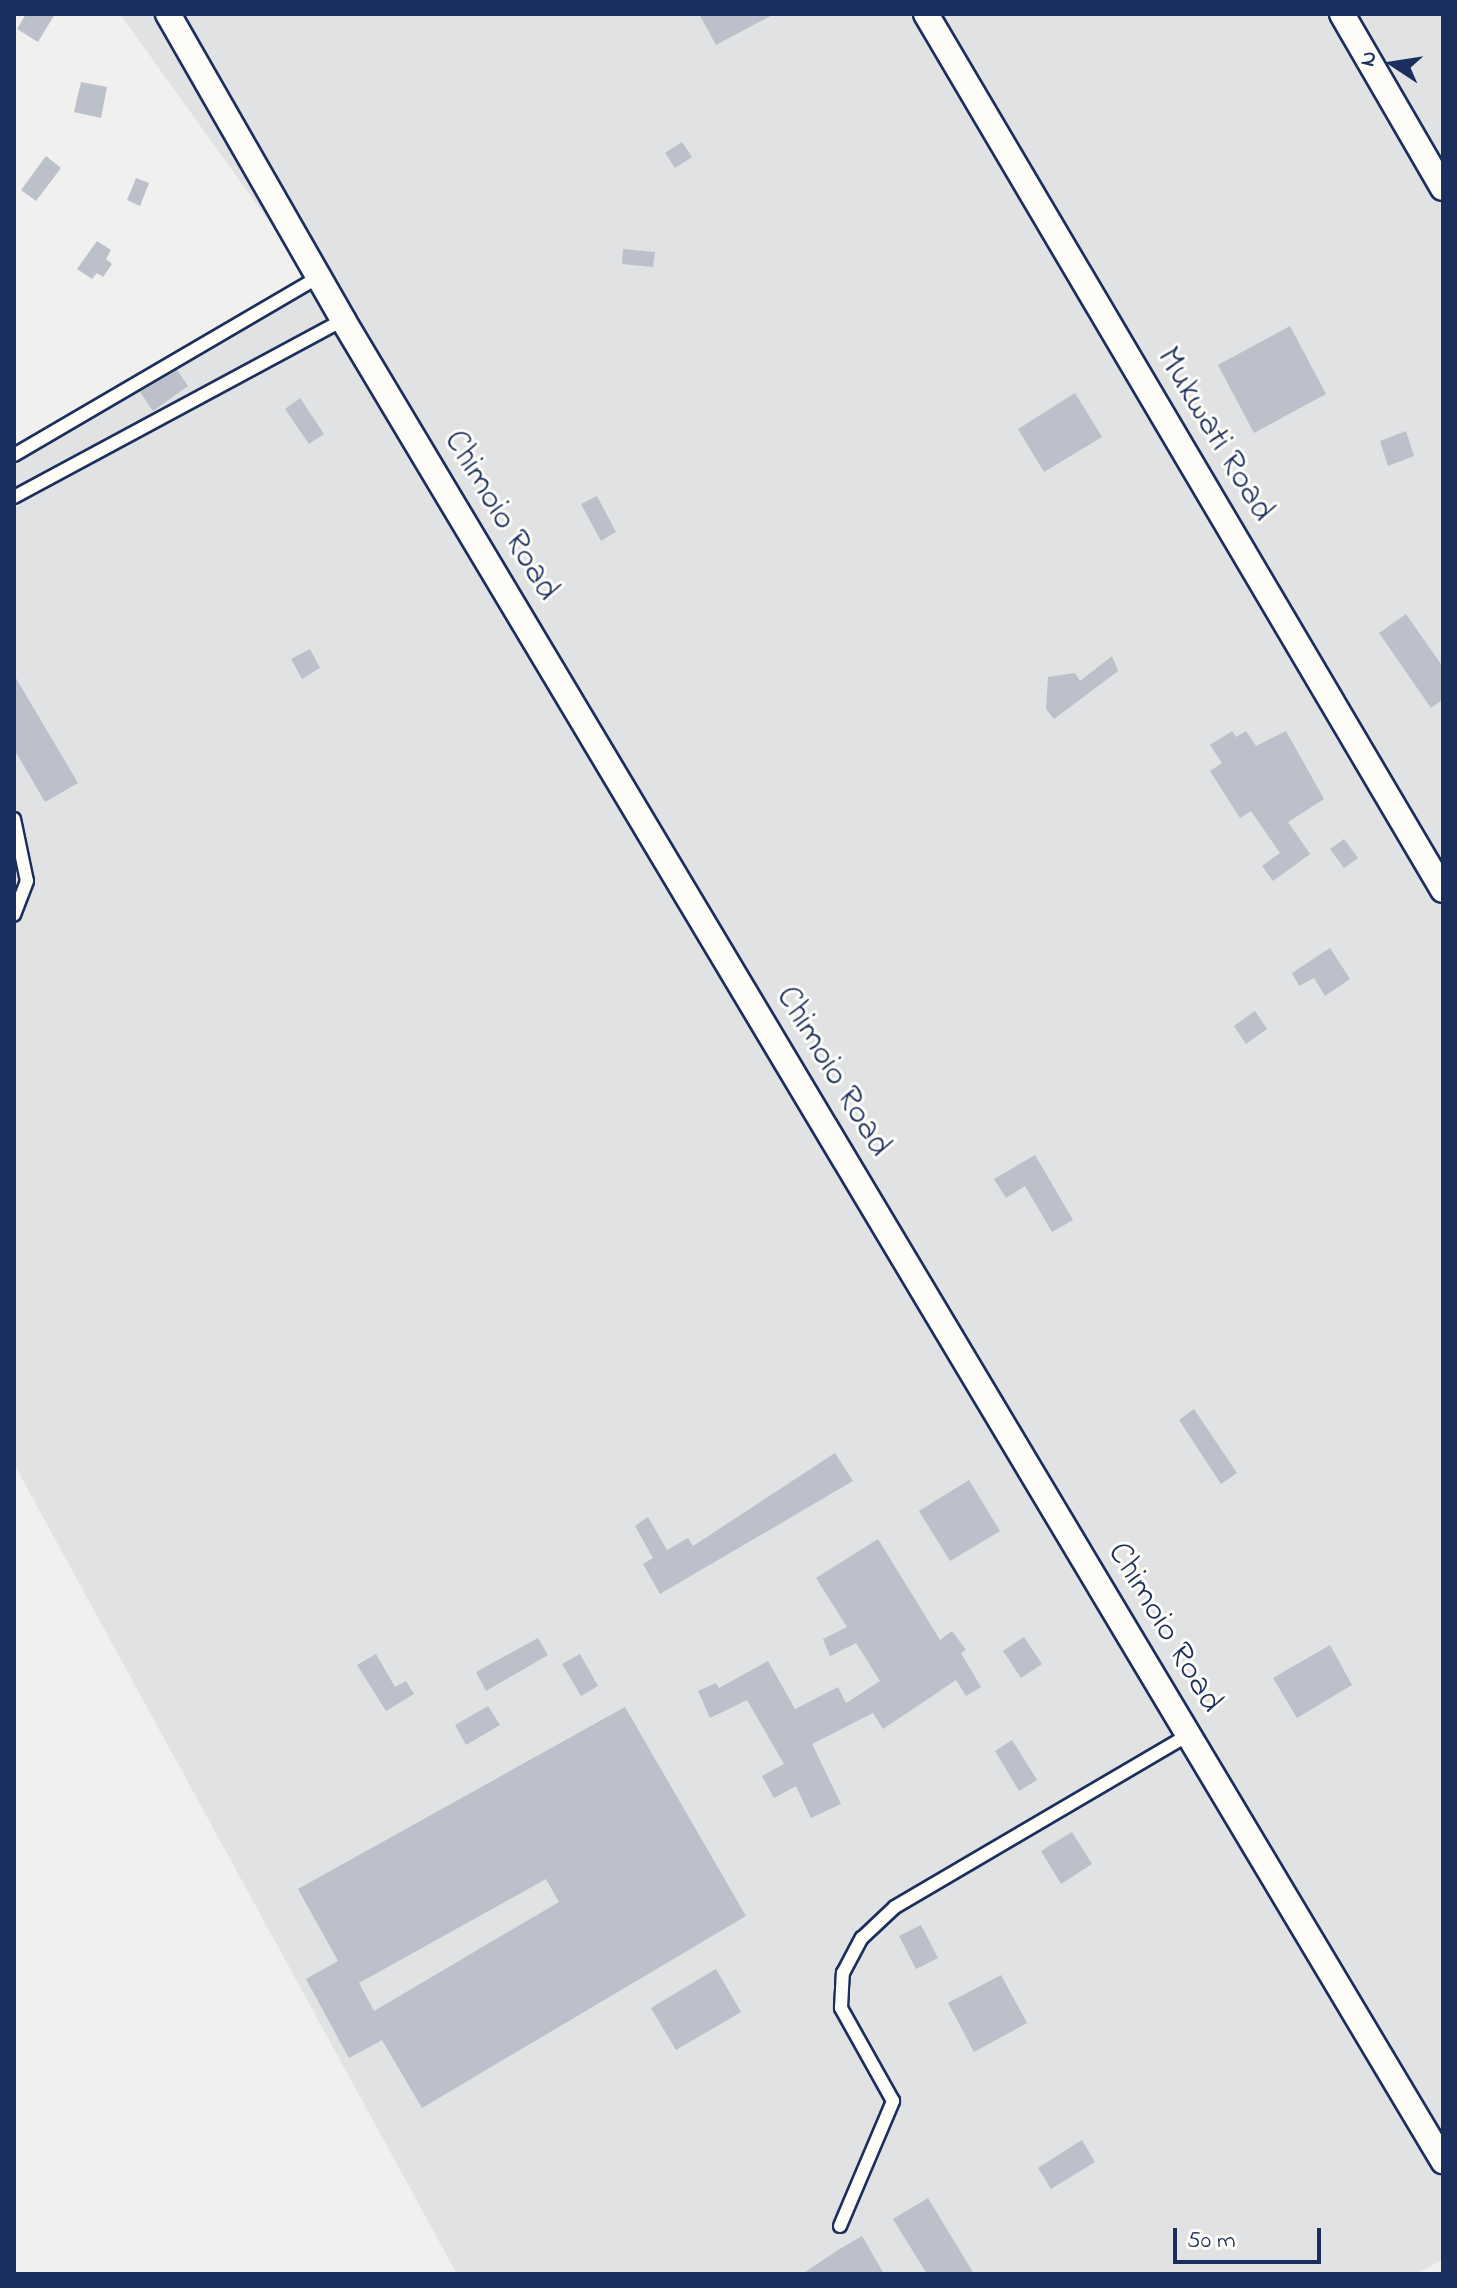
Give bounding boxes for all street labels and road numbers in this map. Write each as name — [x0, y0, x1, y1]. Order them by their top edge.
street label: Mukwati Road — [1146, 341, 1282, 529]
street label: Chimoio Road — [433, 424, 567, 608]
street label: Chimoio Road — [765, 980, 899, 1164]
street label: Chimoio Road — [1097, 1536, 1231, 1720]

